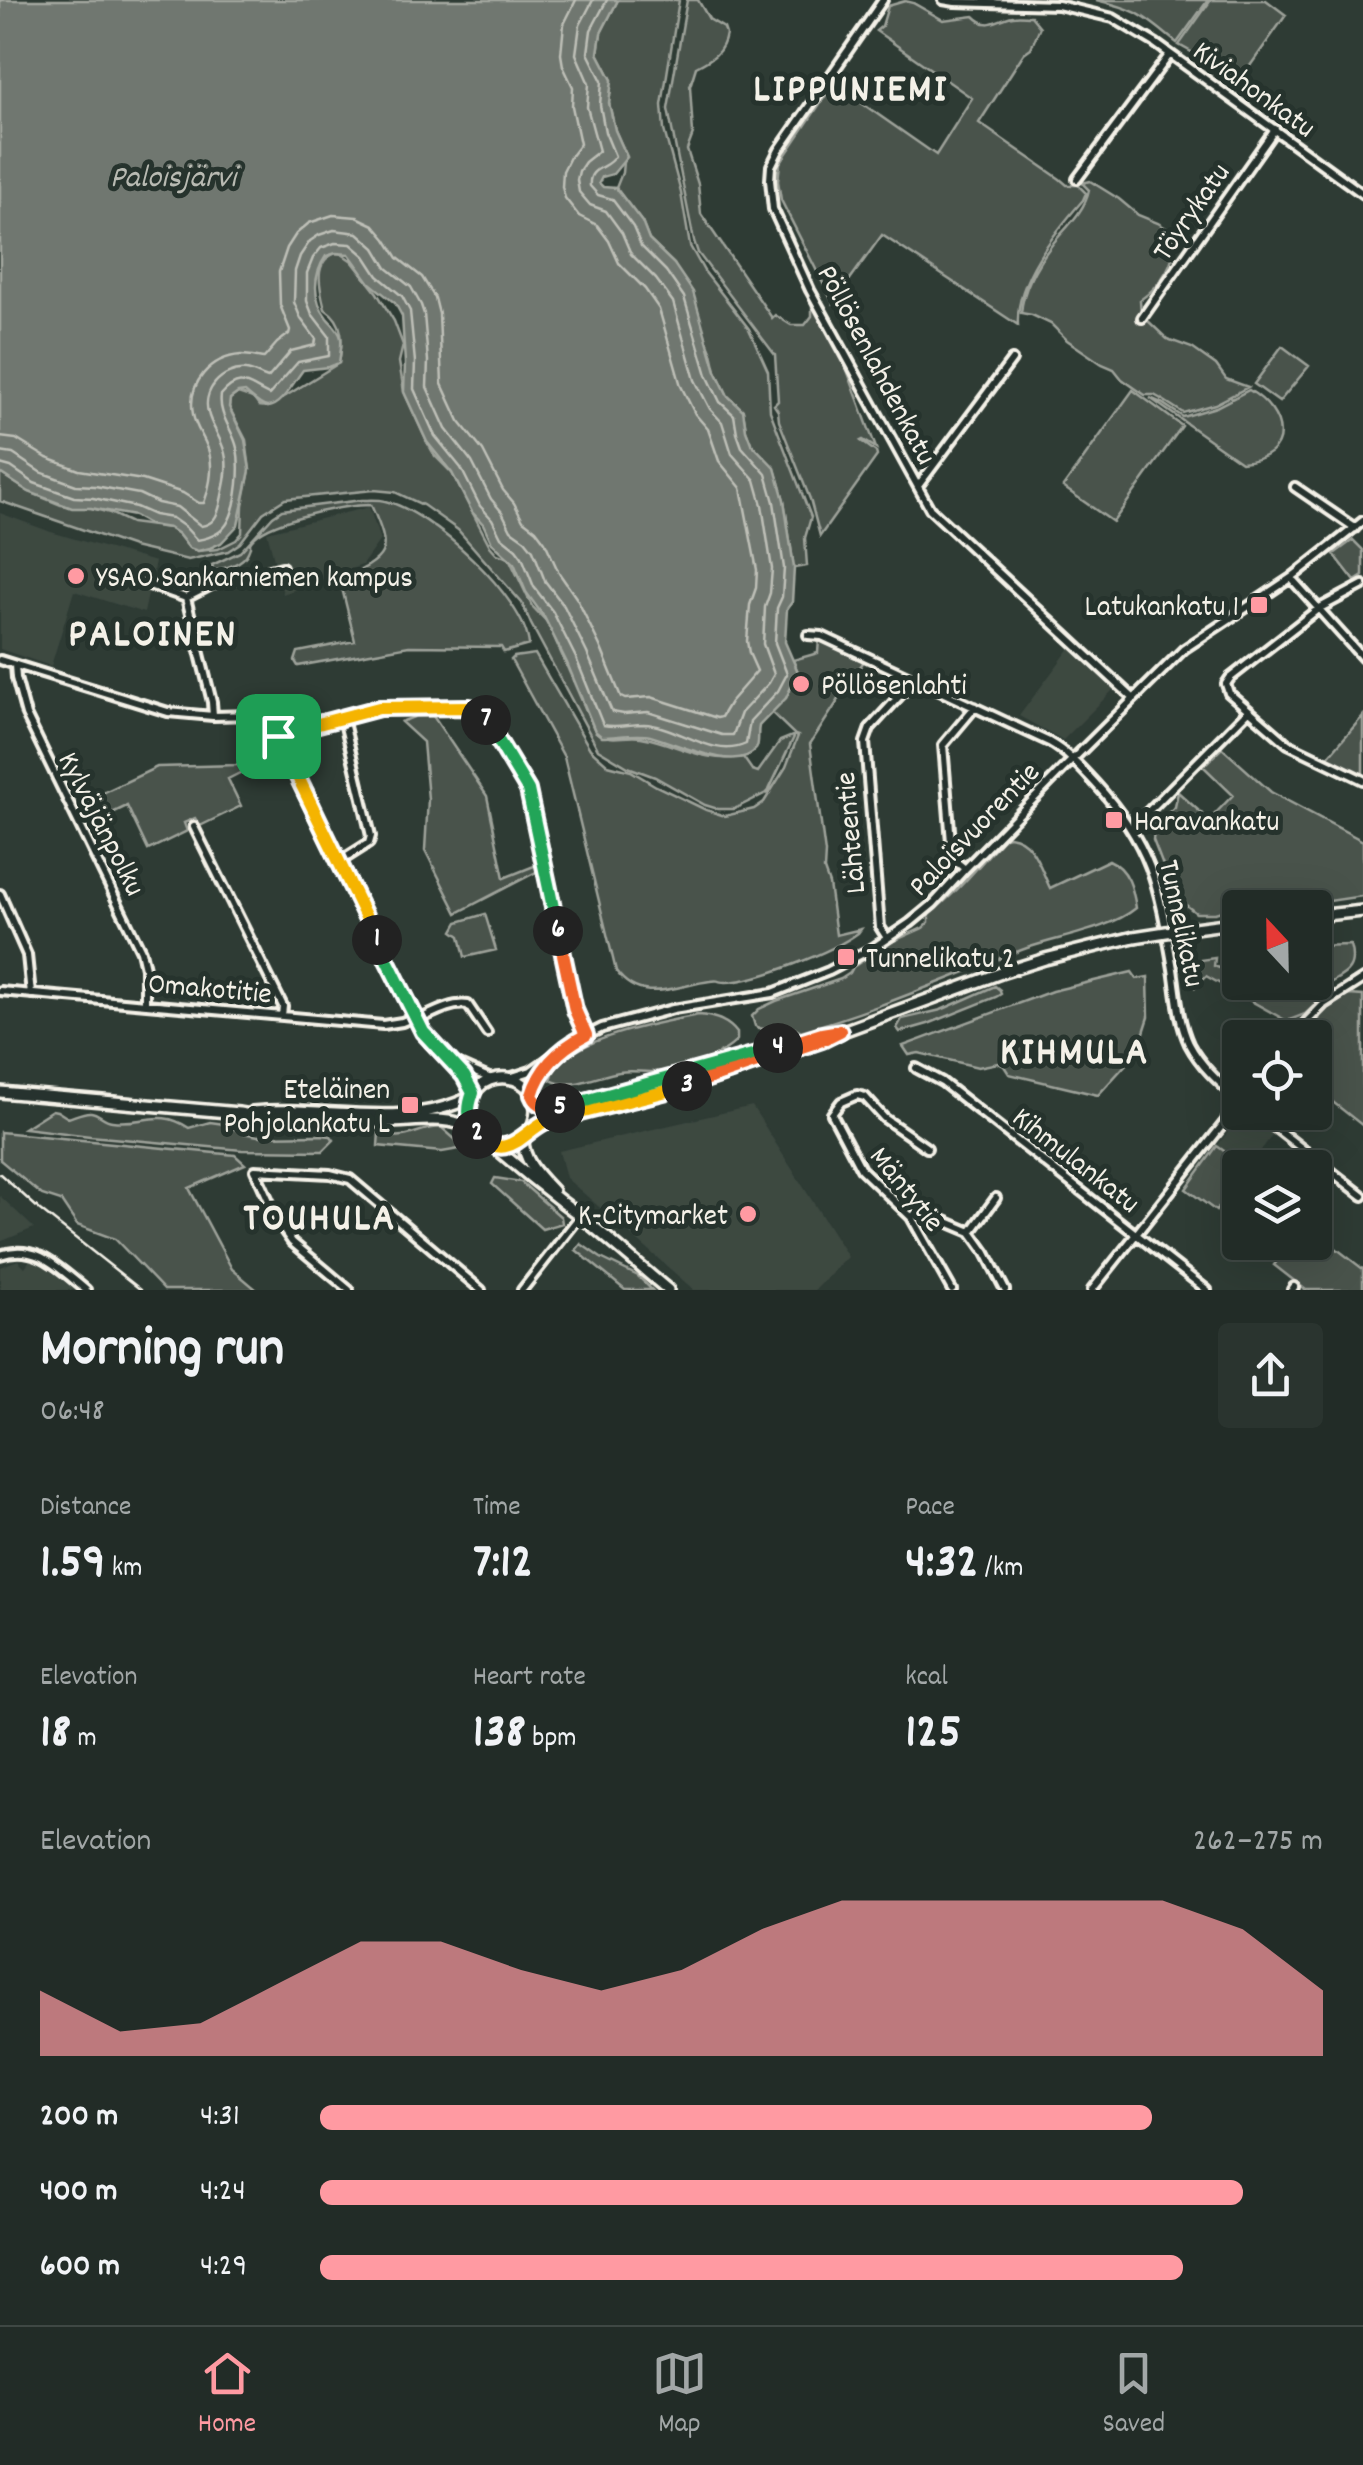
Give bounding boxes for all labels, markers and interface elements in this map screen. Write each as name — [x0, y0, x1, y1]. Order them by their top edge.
street label: Kiviahonkatu — [1182, 32, 1323, 151]
district label: LIPPUNIEMI — [753, 64, 949, 121]
street label: Töyrykatu — [1144, 156, 1243, 271]
water label: Paloisjärvi — [110, 157, 241, 203]
street label: Pöllösenlahdenkatu — [803, 259, 945, 474]
place label: YSAO Sankarniemen kampus — [96, 559, 413, 602]
marker: YSAO Sankarniemen kampus — [65, 565, 87, 587]
place label: Latukankatu 1 — [1085, 588, 1239, 631]
marker: Latukankatu 1 — [1248, 594, 1270, 616]
district label: PALOINEN — [68, 609, 238, 666]
place label: Pöllösenlahti — [821, 667, 967, 710]
marker: Pöllösenlahti — [790, 673, 812, 695]
pin — [236, 694, 321, 779]
pin: 7 — [461, 695, 511, 745]
text: 7 — [481, 700, 491, 740]
icon: arrive — [251, 709, 306, 764]
street label: Kylväjänpolku — [44, 745, 154, 905]
street label: Paloisvuorentie — [901, 754, 1052, 908]
street label: Lähteentie — [827, 770, 880, 895]
place label: Haravankatu — [1134, 803, 1279, 846]
marker: Haravankatu — [1103, 809, 1125, 831]
street label: Tunnelikatu — [1144, 856, 1213, 991]
north arrow — [1222, 890, 1332, 1000]
map controls — [1222, 890, 1332, 1260]
pin: 6 — [533, 906, 583, 956]
text: 6 — [551, 911, 565, 951]
pin: 1 — [352, 915, 402, 965]
text: 1 — [374, 920, 380, 960]
place label: Tunnelikatu 2 — [866, 940, 1015, 983]
marker: Tunnelikatu 2 — [835, 946, 857, 968]
street label: Omakotitie — [146, 965, 273, 1018]
button: locate — [1222, 1020, 1332, 1130]
pin: 4 — [753, 1023, 803, 1073]
district label: KIHMULA — [1000, 1027, 1150, 1084]
text: 4 — [772, 1028, 784, 1068]
pin: 3 — [662, 1061, 712, 1111]
text: 3 — [681, 1066, 693, 1106]
place label: Eteläinen Pohjolankatu L — [224, 1071, 390, 1148]
pin: 5 — [535, 1083, 585, 1133]
text: 5 — [554, 1088, 566, 1128]
marker: Eteläinen Pohjolankatu L — [399, 1094, 421, 1116]
street label: Kihmulankatu — [1001, 1099, 1147, 1226]
pin: 2 — [452, 1109, 502, 1159]
text: 2 — [471, 1114, 483, 1154]
street label: Mäntytie — [857, 1139, 952, 1243]
button: layers — [1222, 1150, 1332, 1260]
district label: TOUHULA — [243, 1193, 397, 1250]
place label: K-Citymarket — [578, 1197, 728, 1240]
marker: K-Citymarket — [737, 1203, 759, 1225]
text: Morning run — [40, 1313, 284, 1392]
button: share — [1218, 1323, 1323, 1428]
text: 06:48 — [40, 1390, 105, 1436]
text: Distance — [40, 1489, 131, 1529]
text: Time — [473, 1489, 521, 1529]
text: Pace — [905, 1489, 955, 1529]
text: 1.59 — [40, 1529, 105, 1601]
text: 7:12 — [473, 1529, 533, 1601]
text: 4:32 — [905, 1529, 978, 1601]
text: km — [105, 1550, 142, 1590]
text: /km — [978, 1550, 1024, 1590]
text: Elevation — [40, 1659, 137, 1699]
text: Heart rate — [473, 1659, 586, 1699]
text: kcal — [905, 1659, 948, 1699]
text: 18 — [40, 1699, 71, 1771]
text: 138 — [473, 1699, 526, 1771]
text: 125 — [905, 1699, 961, 1771]
text: m — [71, 1720, 97, 1760]
text: bpm — [526, 1720, 577, 1760]
text: Elevation — [40, 1820, 151, 1866]
text: 262–275 m — [1193, 1820, 1323, 1866]
text: 200 m — [40, 2095, 118, 2141]
text: 4:31 — [200, 2095, 240, 2141]
text: 400 m — [40, 2170, 117, 2216]
text: 4:24 — [200, 2170, 246, 2216]
text: 600 m — [40, 2245, 120, 2291]
text: 4:29 — [200, 2245, 247, 2291]
tab: Home — [198, 2346, 256, 2446]
tab: Map — [652, 2346, 707, 2446]
tab: Saved — [1103, 2346, 1165, 2446]

